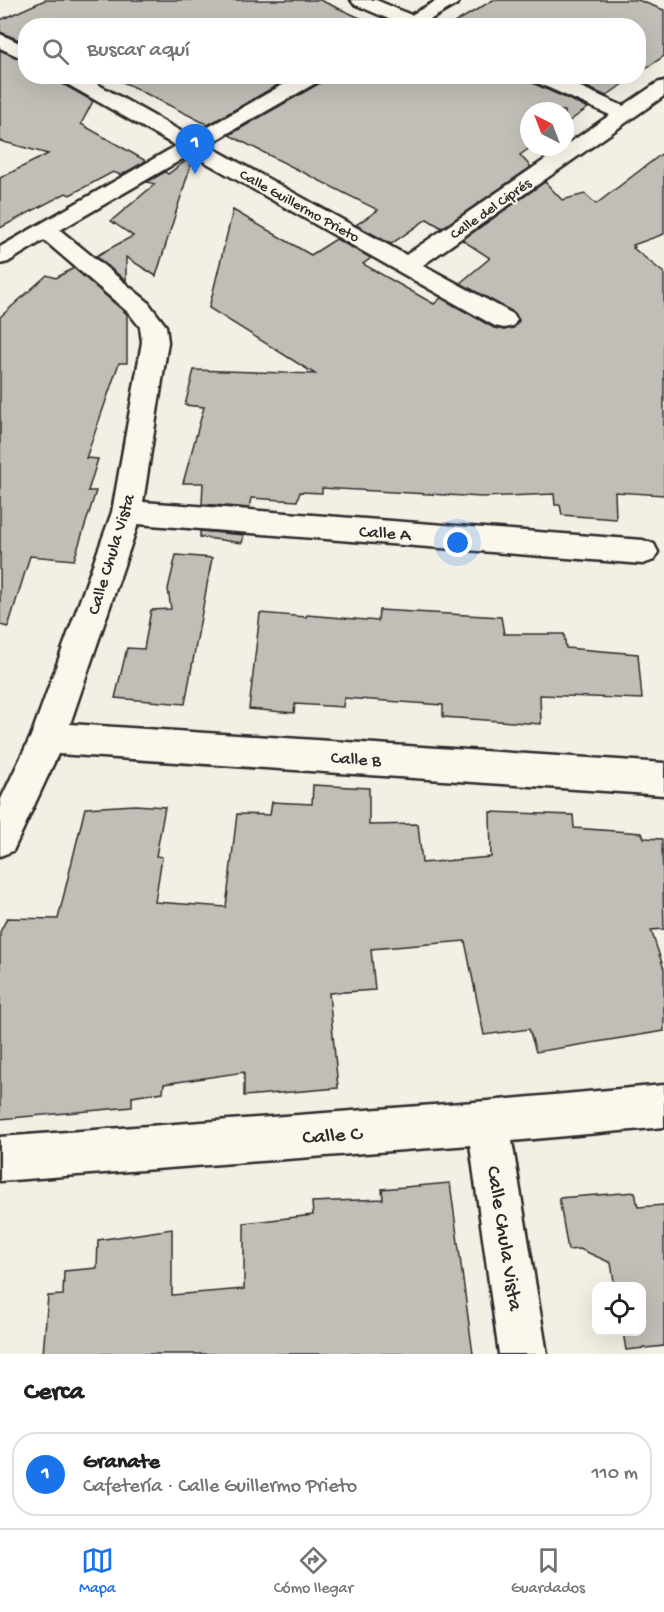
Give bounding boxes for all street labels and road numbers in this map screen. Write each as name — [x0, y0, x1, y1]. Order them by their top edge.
street label: Calle Guillermo Prieto — [236, 166, 362, 247]
street label: Calle del Ciprés — [447, 175, 536, 244]
street label: Calle Chula Vista — [84, 491, 141, 618]
street label: Calle A — [358, 522, 413, 547]
street label: Calle B — [330, 748, 383, 773]
street label: Calle C — [302, 1123, 364, 1152]
street label: Calle Chula Vista — [479, 1164, 527, 1314]

